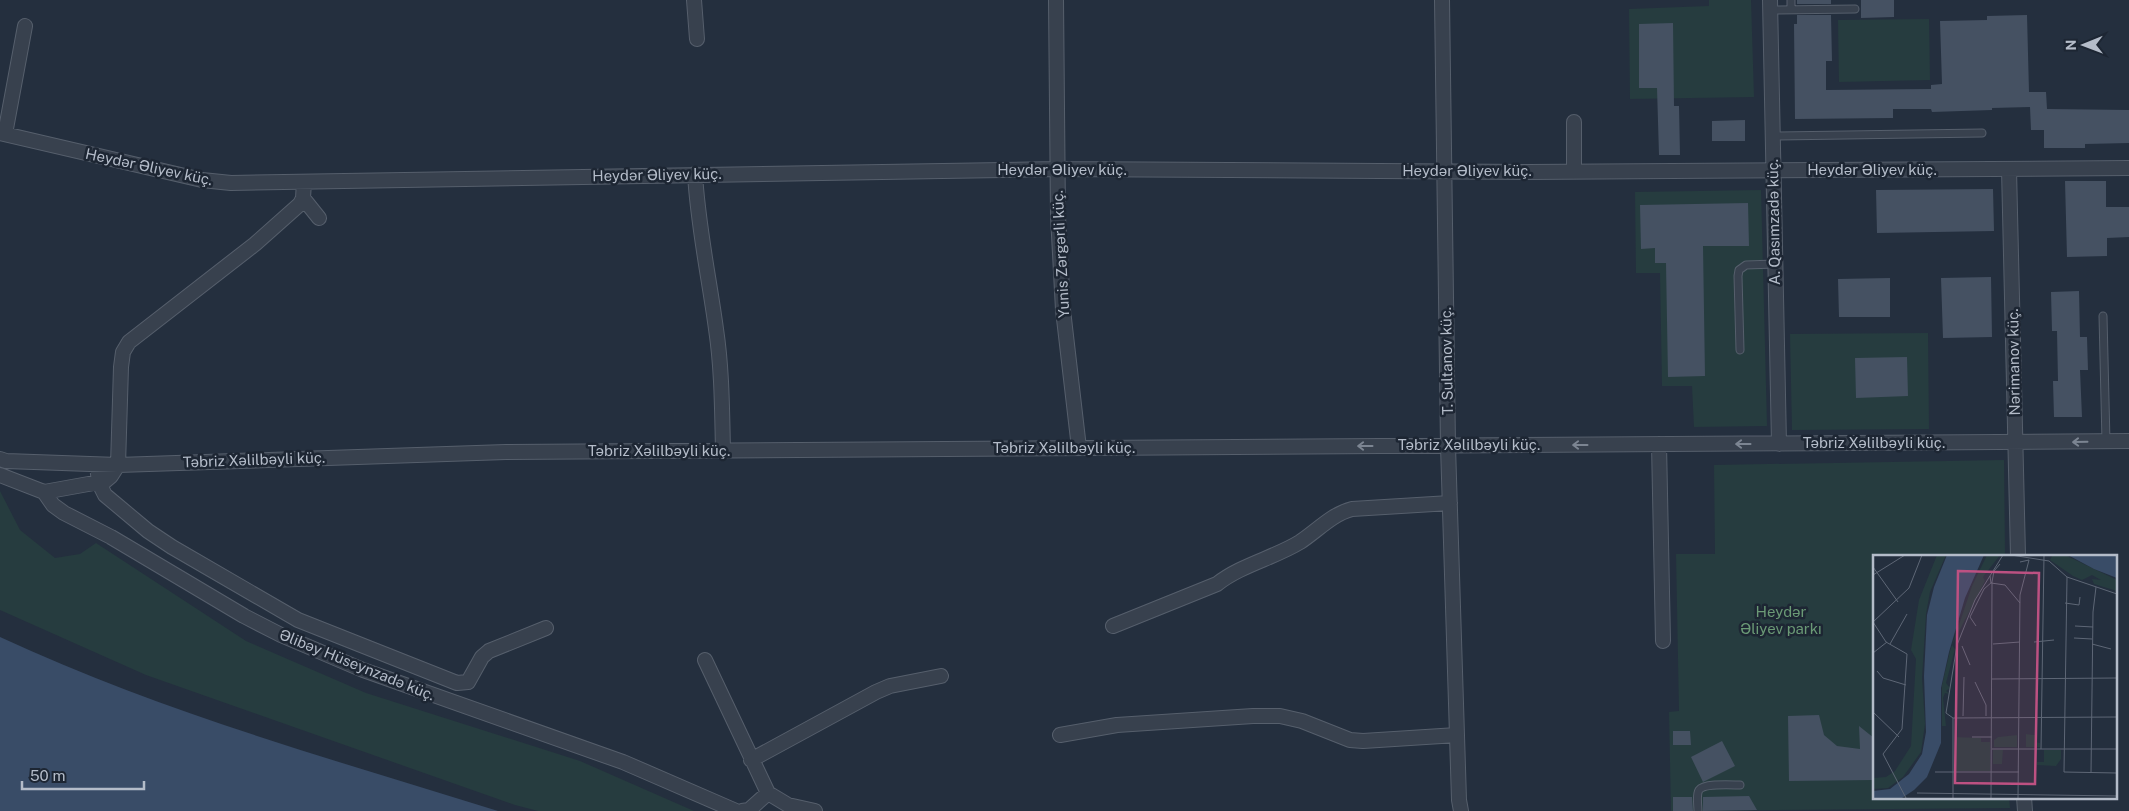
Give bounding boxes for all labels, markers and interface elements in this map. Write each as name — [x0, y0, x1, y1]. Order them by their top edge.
north arrow — [2059, 20, 2109, 70]
text: N — [2063, 40, 2079, 51]
street label: Heydər Əliyev küç. — [84, 145, 214, 188]
street label: A. Qasımzadə küç. — [1764, 159, 1783, 285]
street label: Heydər Əliyev küç. — [997, 161, 1127, 178]
street label: Heydər Əliyev küç. — [1807, 161, 1937, 178]
street label: Heydər Əliyev küç. — [1402, 162, 1532, 179]
street label: Heydər Əliyev küç. — [592, 165, 722, 184]
street label: Yunis Zərgərli küç. — [1049, 190, 1072, 318]
street label: T. Sultanov küç. — [1437, 307, 1456, 415]
street label: Nərimanov küç. — [2004, 308, 2023, 416]
street label: Təbriz Xəlilbəyli küç. — [1803, 434, 1945, 451]
street label: Təbriz Xəlilbəyli küç. — [1398, 436, 1540, 453]
one-way arrow — [2073, 437, 2089, 447]
street label: Təbriz Xəlilbəyli küç. — [993, 439, 1135, 456]
one-way arrow — [1735, 439, 1752, 449]
one-way arrow — [1573, 440, 1589, 450]
one-way arrow — [1358, 441, 1374, 451]
street label: Təbriz Xəlilbəyli küç. — [588, 442, 730, 459]
street label: Təbriz Xəlilbəyli küç. — [182, 449, 326, 470]
inset map — [1873, 555, 2116, 798]
park label: Heydər Əliyev parkı — [1740, 603, 1822, 637]
street label: Əlibəy Hüseynzadə küç. — [277, 626, 437, 704]
scale bar — [22, 758, 145, 790]
text: 50 m — [30, 767, 65, 784]

